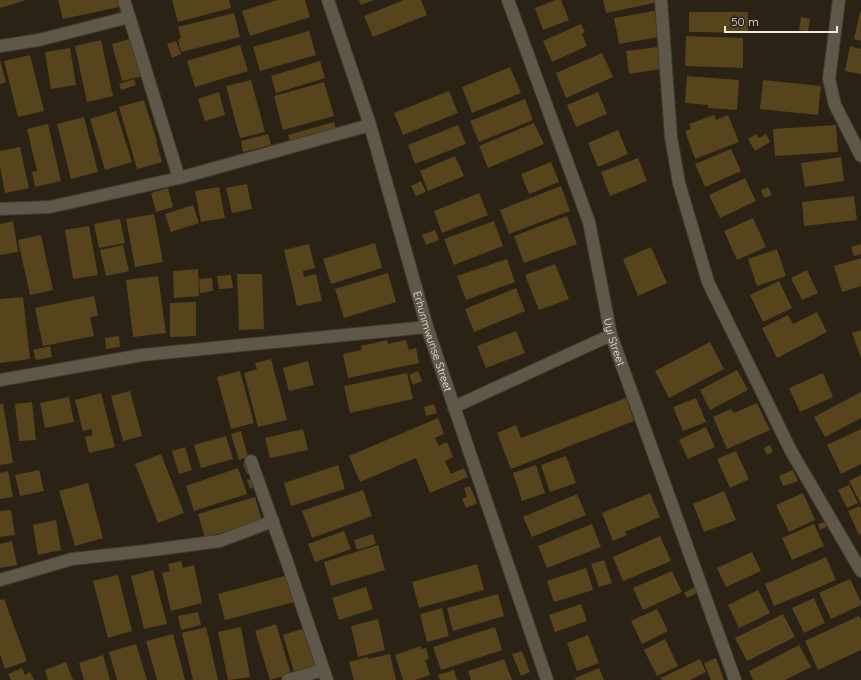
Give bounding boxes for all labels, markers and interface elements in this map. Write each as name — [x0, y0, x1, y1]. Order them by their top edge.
scale bar — [725, 8, 837, 34]
text: 50 m — [731, 14, 759, 29]
street label: Erhunmwunse Street — [410, 289, 455, 394]
street label: Uyi Street — [601, 317, 629, 368]

